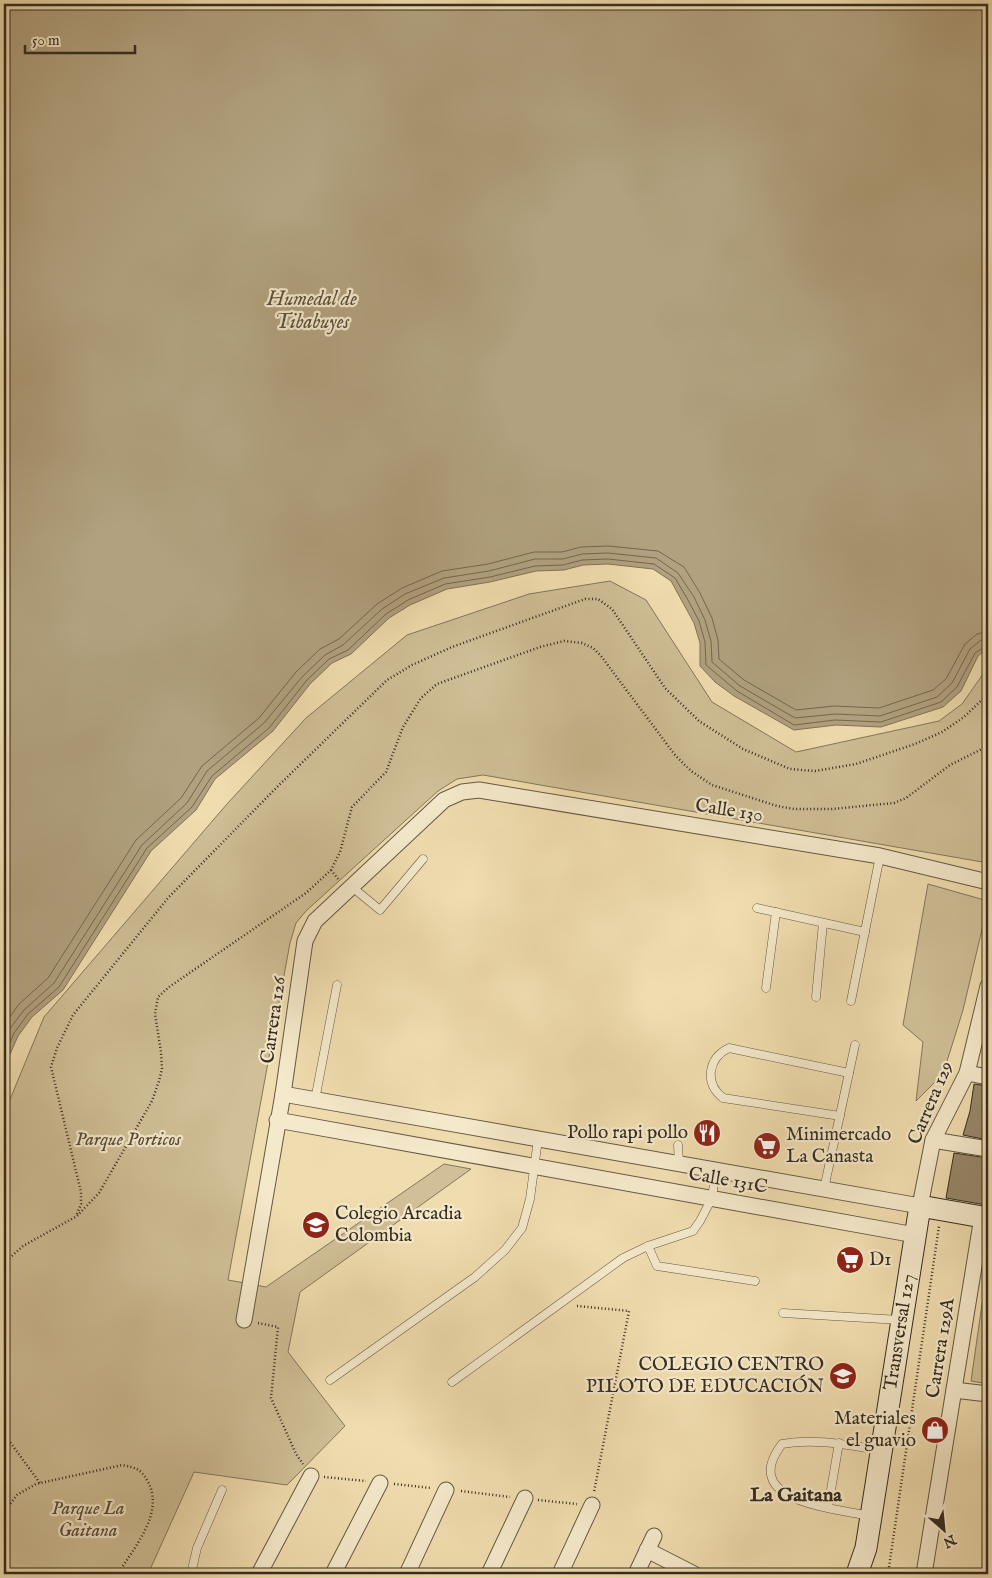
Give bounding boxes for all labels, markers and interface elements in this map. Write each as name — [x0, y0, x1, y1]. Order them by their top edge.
scale bar — [25, 22, 135, 54]
text: 50 m — [32, 31, 60, 50]
water label: Humedal de Tibabuyes — [266, 287, 357, 335]
street label: Calle 130 — [693, 794, 765, 828]
street label: Carrera 126 — [256, 974, 292, 1065]
street label: Carrera 129 — [903, 1058, 959, 1148]
restaurant icon: Pollo rapi pollo — [692, 1118, 722, 1148]
place label: Pollo rapi pollo — [567, 1121, 688, 1145]
place label: Minimercado La Canasta — [786, 1123, 891, 1169]
park label: Parque Porticos — [75, 1128, 181, 1152]
supermarket icon: Minimercado La Canasta — [752, 1131, 782, 1161]
street label: Calle 131C — [687, 1162, 769, 1200]
place label: Colegio Arcadia Colombia — [335, 1202, 463, 1248]
school or university icon: Colegio Arcadia Colombia — [301, 1210, 331, 1240]
supermarket icon: D1 — [835, 1245, 865, 1275]
place label: D1 — [869, 1248, 891, 1272]
street label: Transversal 127 — [879, 1272, 921, 1392]
street label: Carrera 129A — [921, 1295, 961, 1400]
place label: COLEGIO CENTRO PILOTO DE EDUCACIÓN — [586, 1353, 824, 1399]
school or university icon: COLEGIO CENTRO PILOTO DE EDUCACIÓN — [828, 1361, 858, 1391]
place label: Materiales el guavio — [834, 1407, 916, 1453]
shop icon: Materiales el guavio — [920, 1415, 950, 1445]
district label: La Gaitana — [750, 1483, 842, 1508]
park label: Parque La Gaitana — [52, 1497, 124, 1543]
north arrow — [920, 1506, 970, 1556]
text: N — [940, 1529, 960, 1551]

